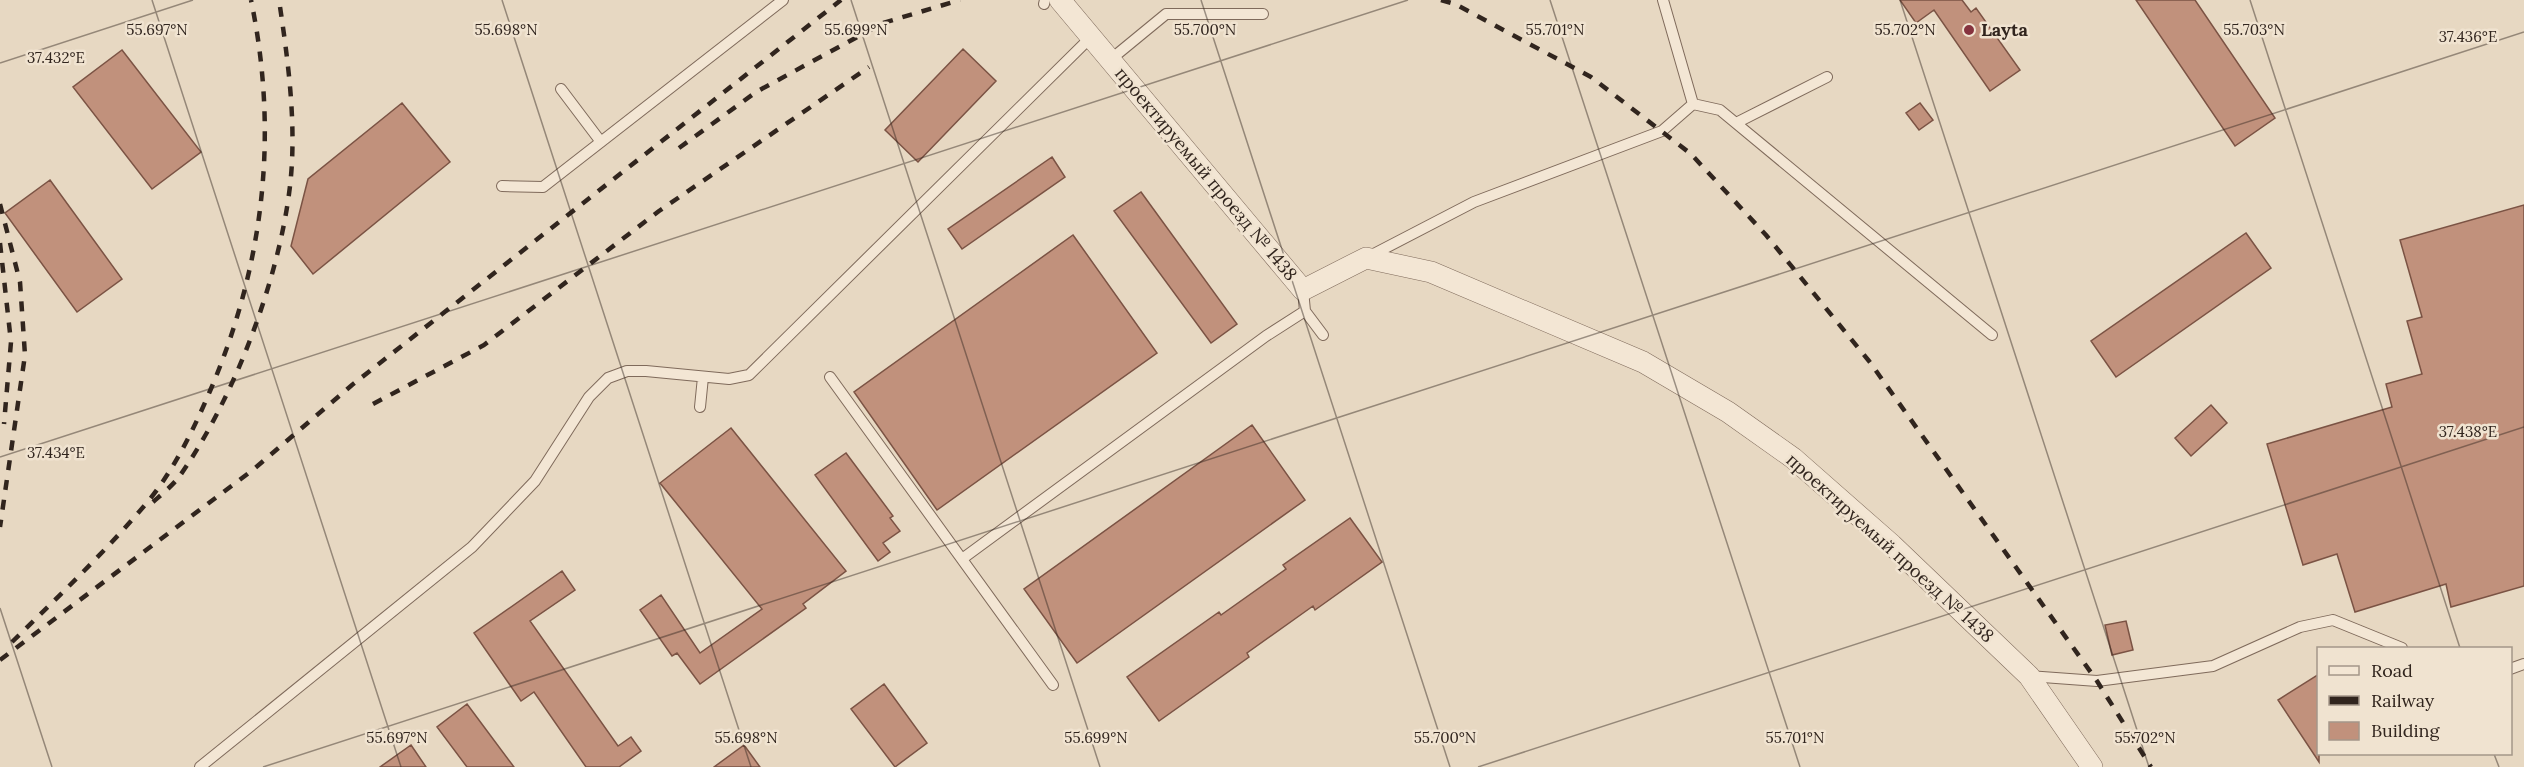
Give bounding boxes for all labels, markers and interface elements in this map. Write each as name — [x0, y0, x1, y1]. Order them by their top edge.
place label: Layta — [1981, 18, 2028, 41]
text: 55.697°N — [126, 20, 188, 39]
text: 55.698°N — [474, 20, 538, 39]
text: 55.699°N — [824, 20, 888, 39]
text: 55.700°N — [1174, 20, 1236, 39]
text: 55.701°N — [1526, 20, 1584, 39]
text: 55.702°N — [1874, 20, 1936, 39]
text: 55.703°N — [2223, 20, 2285, 39]
marker: Layta — [1962, 23, 1976, 37]
text: 37.436°E — [2439, 27, 2497, 46]
text: 37.432°E — [27, 48, 85, 67]
street label: проектируемый проезд № 1438 — [1110, 62, 1303, 285]
text: 37.438°E — [2439, 422, 2497, 441]
text: 37.434°E — [27, 443, 85, 462]
street label: проектируемый проезд № 1438 — [1782, 448, 1999, 647]
legend — [2317, 647, 2512, 755]
text: Road — [2371, 659, 2413, 682]
text: Railway — [2371, 689, 2435, 712]
text: Building — [2371, 719, 2441, 742]
text: 55.697°N — [366, 728, 428, 747]
text: 55.698°N — [714, 728, 778, 747]
text: 55.699°N — [1064, 728, 1128, 747]
text: 55.700°N — [1414, 728, 1476, 747]
text: 55.701°N — [1766, 728, 1824, 747]
text: 55.702°N — [2114, 728, 2176, 747]

